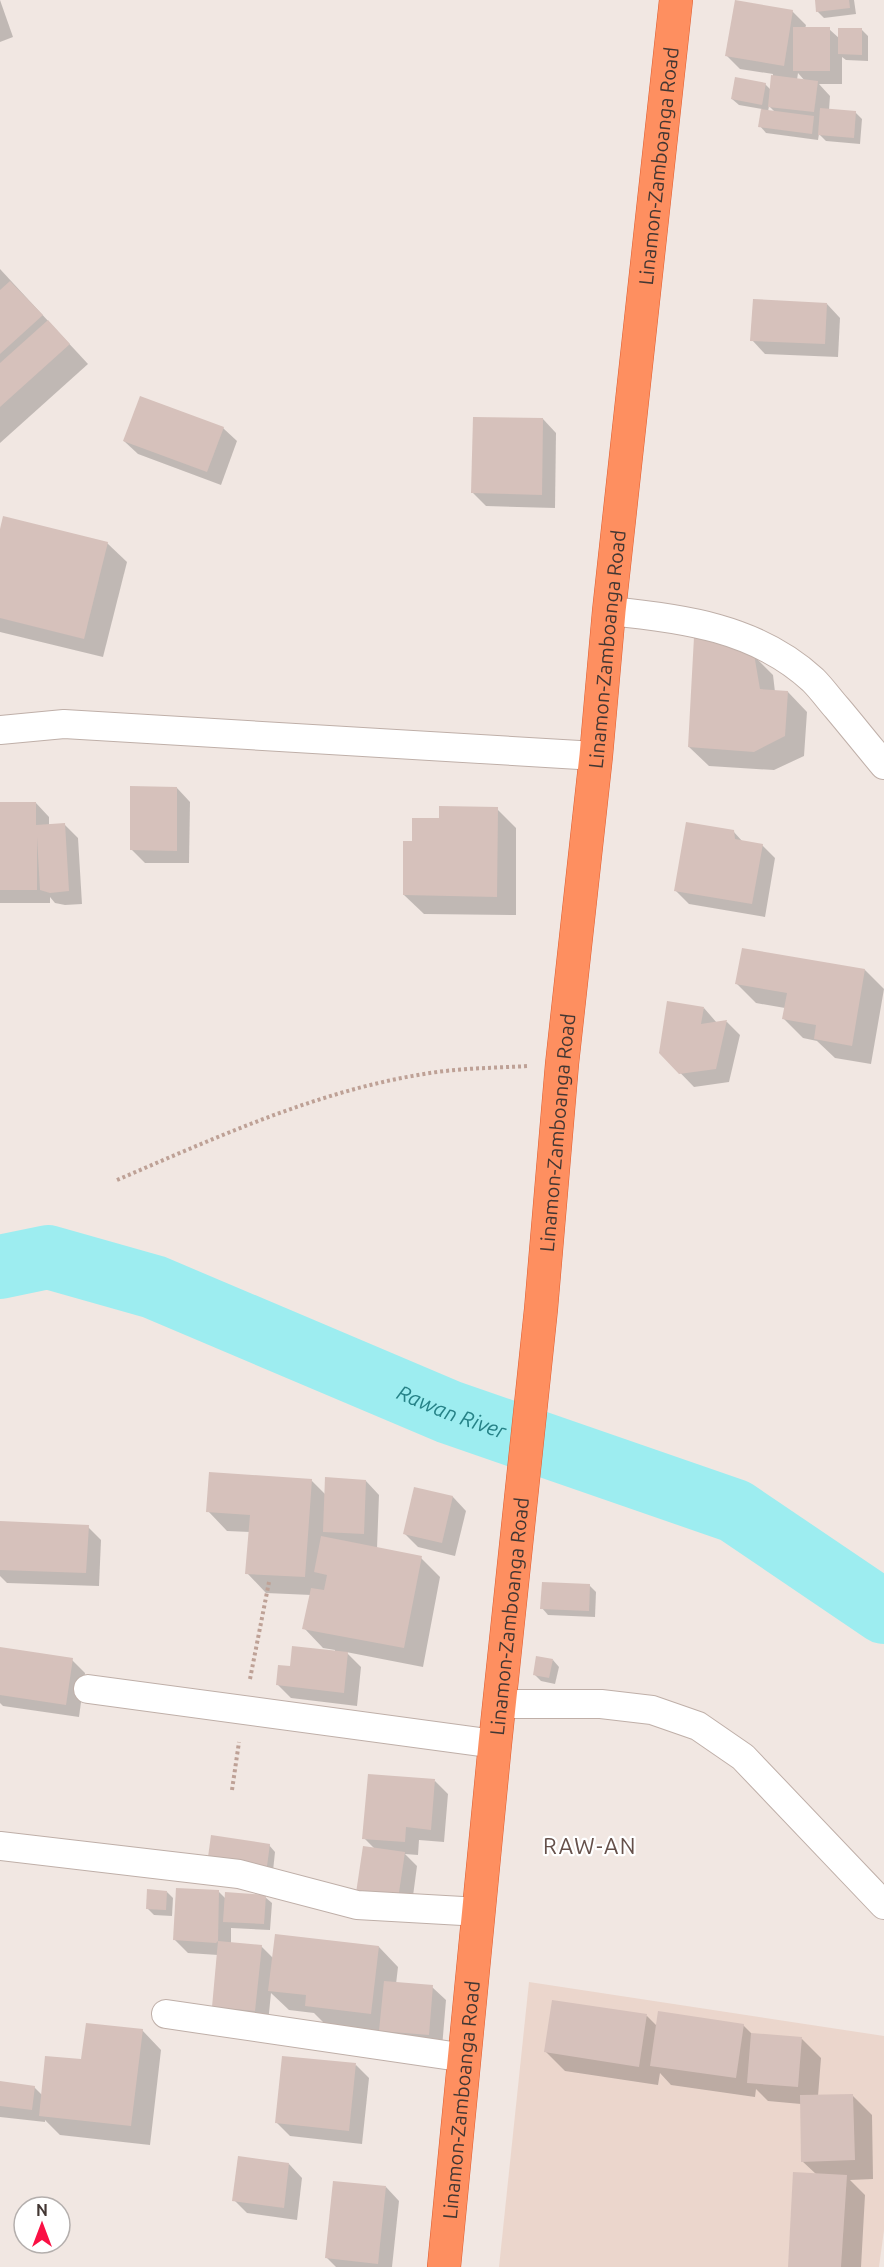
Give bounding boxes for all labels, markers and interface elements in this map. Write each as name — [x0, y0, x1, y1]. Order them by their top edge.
street label: Linamon-Zamboanga Road — [633, 46, 682, 286]
street label: Linamon-Zamboanga Road — [583, 529, 629, 770]
street label: Linamon-Zamboanga Road — [534, 1012, 579, 1253]
water label: Rawan River — [394, 1379, 510, 1443]
street label: Linamon-Zamboanga Road — [484, 1496, 533, 1736]
district label: RAW-AN — [543, 1833, 637, 1858]
street label: Linamon-Zamboanga Road — [437, 1980, 483, 2220]
north arrow — [12, 2195, 72, 2255]
text: N — [36, 2201, 48, 2219]

